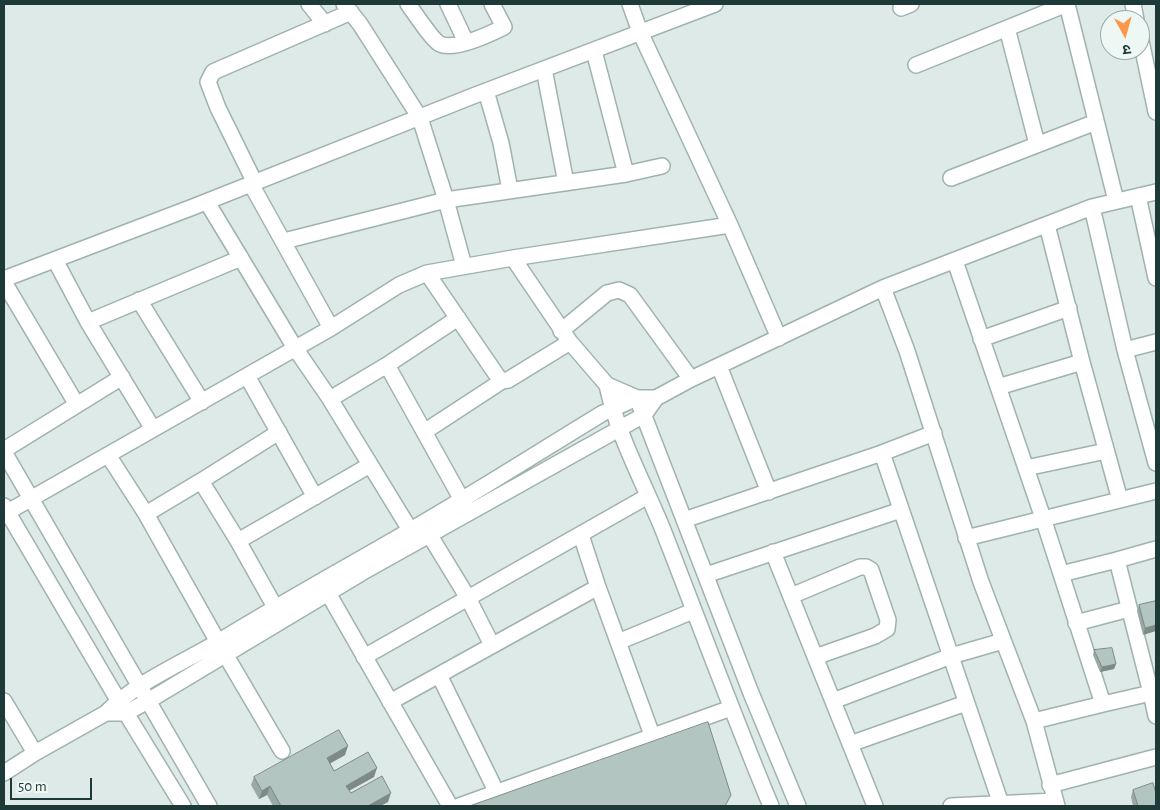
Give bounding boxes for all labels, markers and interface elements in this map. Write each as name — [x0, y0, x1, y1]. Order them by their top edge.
north arrow — [1100, 10, 1150, 60]
text: उ — [1122, 41, 1132, 56]
scale bar — [12, 768, 95, 800]
text: 50 m — [18, 779, 47, 794]

